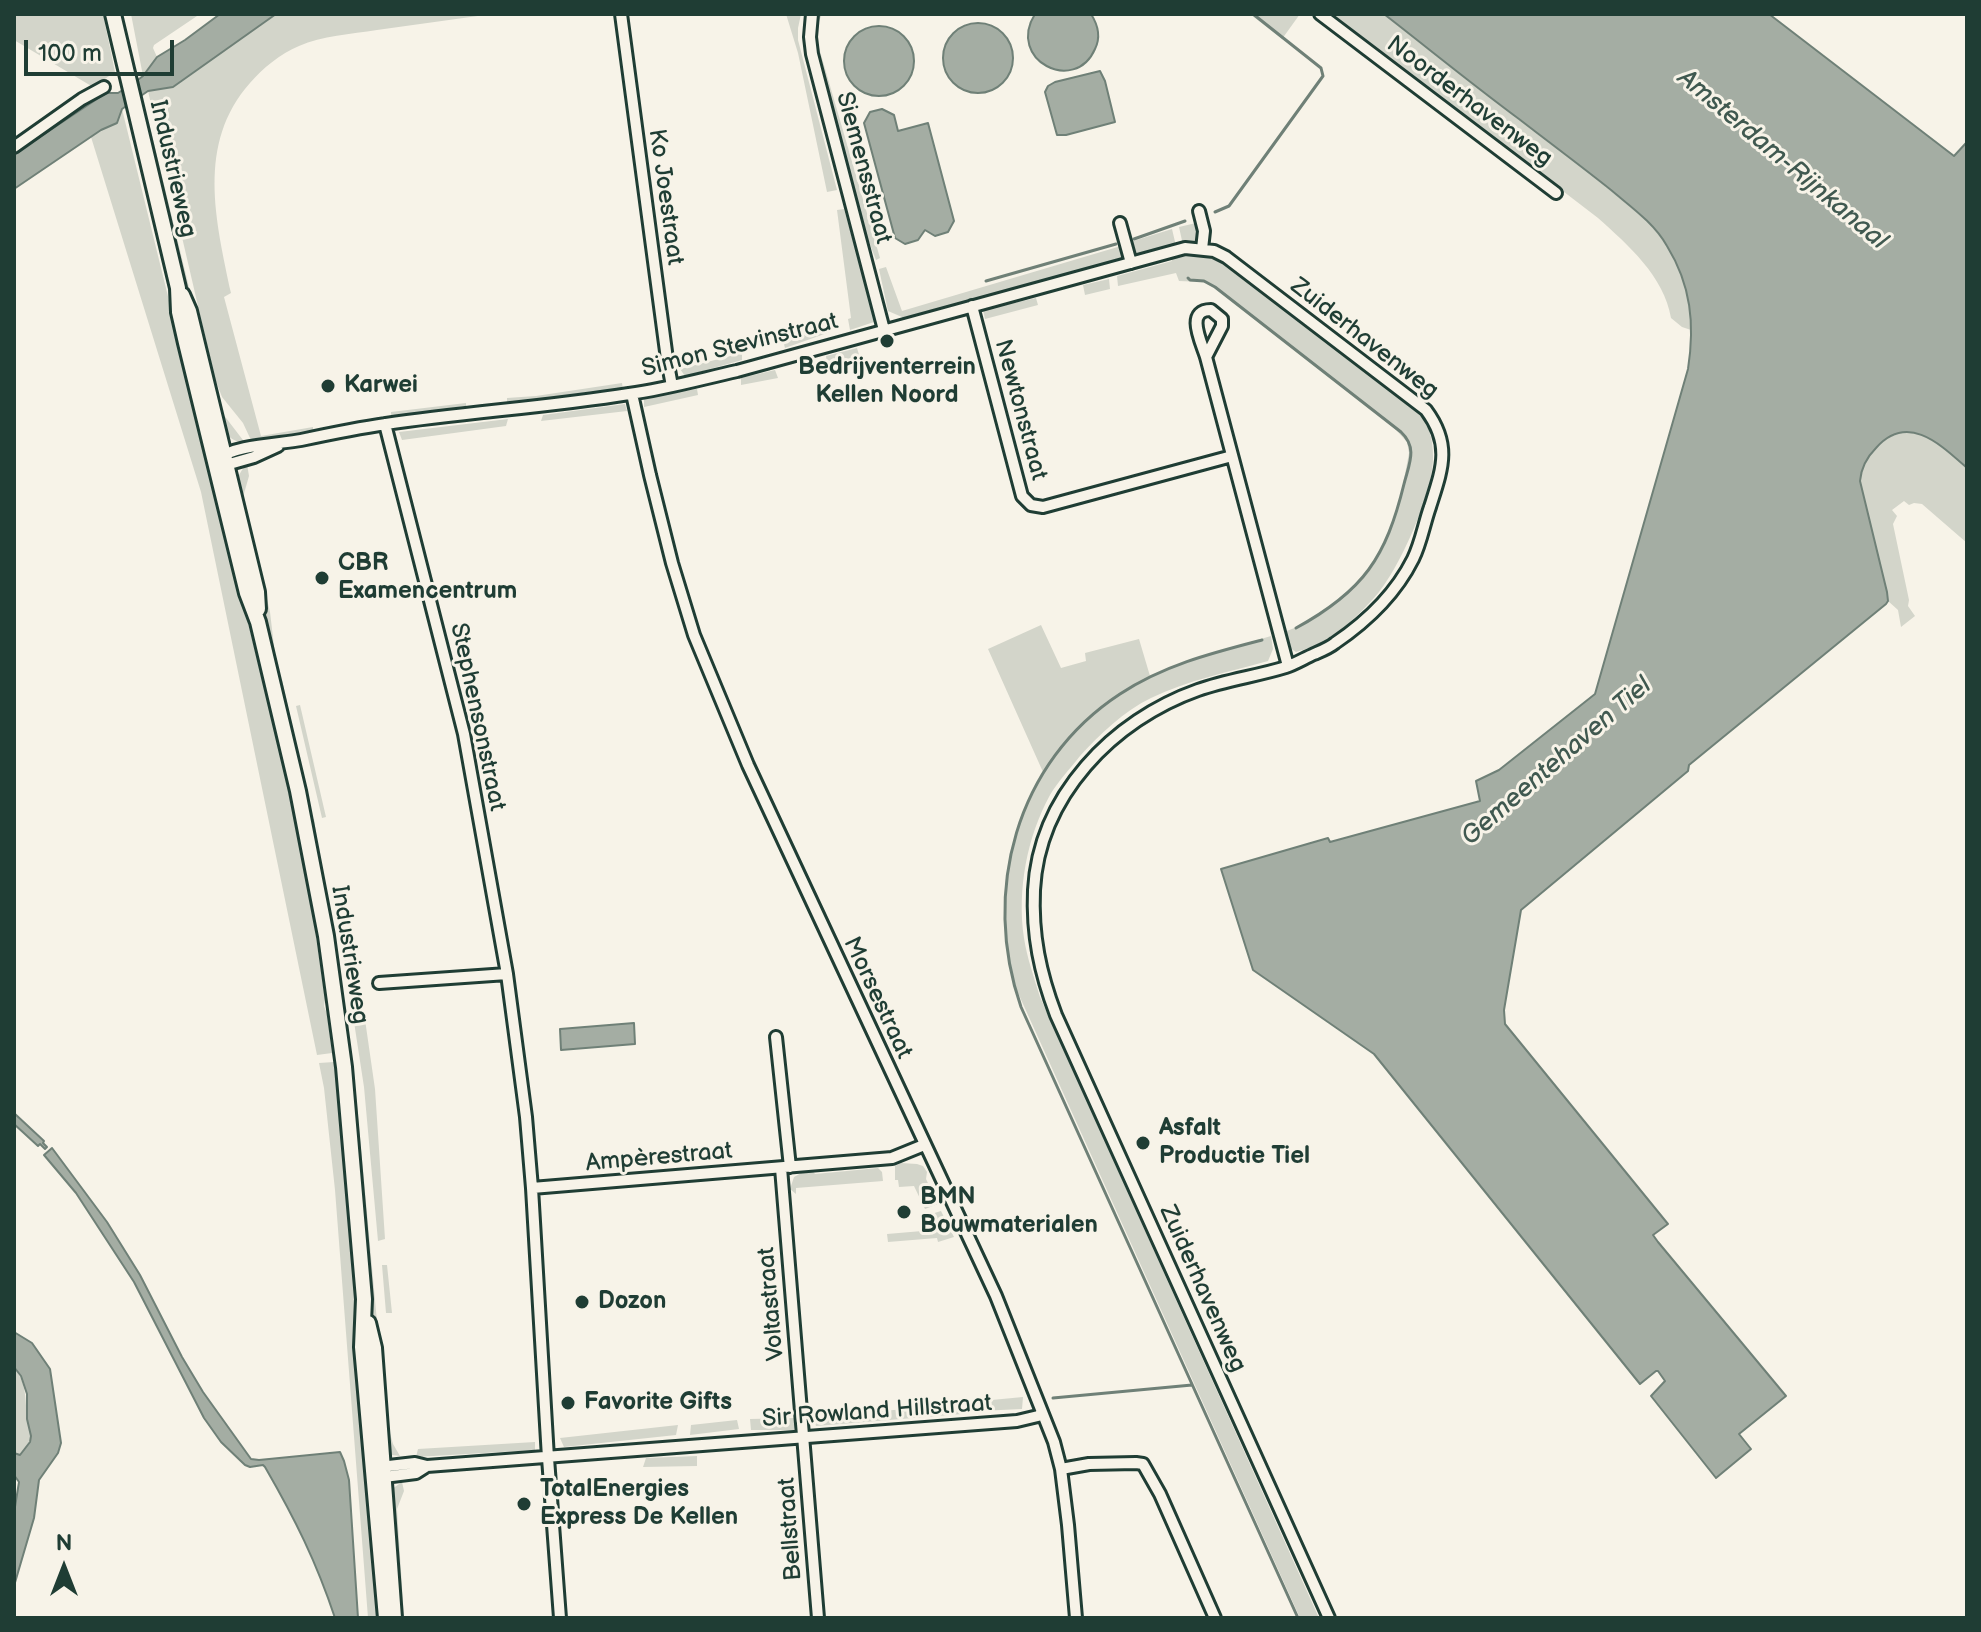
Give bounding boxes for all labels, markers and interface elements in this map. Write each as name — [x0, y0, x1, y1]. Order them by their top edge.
scale bar — [28, 24, 178, 74]
street label: Noorderhavenweg — [1381, 30, 1557, 174]
text: 100 m — [38, 39, 102, 68]
water label: Amsterdam-Rijnkanaal — [1671, 63, 1893, 257]
street label: Siemensstraat — [829, 89, 897, 247]
street label: Industrieweg — [142, 98, 202, 240]
street label: Ko Joestraat — [641, 127, 689, 267]
street label: Zuiderhavenweg — [1284, 272, 1444, 406]
street label: Simon Stevinstraat — [639, 308, 841, 384]
marker: Bedrijventerrein Kellen Noord — [878, 332, 896, 350]
street label: Newtonstraat — [987, 337, 1053, 483]
place label: Bedrijventerrein Kellen Noord — [798, 354, 976, 410]
place label: Karwei — [344, 372, 418, 400]
marker: Karwei — [319, 377, 337, 395]
place label: CBR Examencentrum — [338, 550, 517, 606]
marker: CBR Examencentrum — [313, 569, 331, 587]
street label: Stephensonstraat — [443, 620, 511, 814]
water label: Gemeentehaven Tiel — [1456, 671, 1658, 853]
street label: Industrieweg — [324, 884, 374, 1026]
street label: Morsestraat — [836, 933, 918, 1063]
place label: Asfalt Productie Tiel — [1159, 1115, 1310, 1171]
marker: Asfalt Productie Tiel — [1134, 1134, 1152, 1152]
street label: Ampèrestraat — [584, 1137, 734, 1179]
place label: BMN Bouwmaterialen — [920, 1184, 1098, 1240]
street label: Zuiderhavenweg — [1152, 1201, 1252, 1377]
marker: BMN Bouwmaterialen — [895, 1203, 913, 1221]
street label: Voltastraat — [753, 1246, 791, 1362]
place label: Dozon — [598, 1288, 666, 1316]
marker: Dozon — [573, 1293, 591, 1311]
place label: Favorite Gifts — [584, 1389, 732, 1417]
street label: Sir Rowland Hillstraat — [761, 1390, 993, 1434]
marker: Favorite Gifts — [559, 1394, 577, 1412]
place label: TotalEnergies Express De Kellen — [540, 1476, 738, 1532]
street label: Bellstraat — [773, 1476, 809, 1582]
marker: TotalEnergies Express De Kellen — [515, 1495, 533, 1513]
north arrow — [24, 1528, 104, 1608]
text: N — [56, 1530, 72, 1557]

